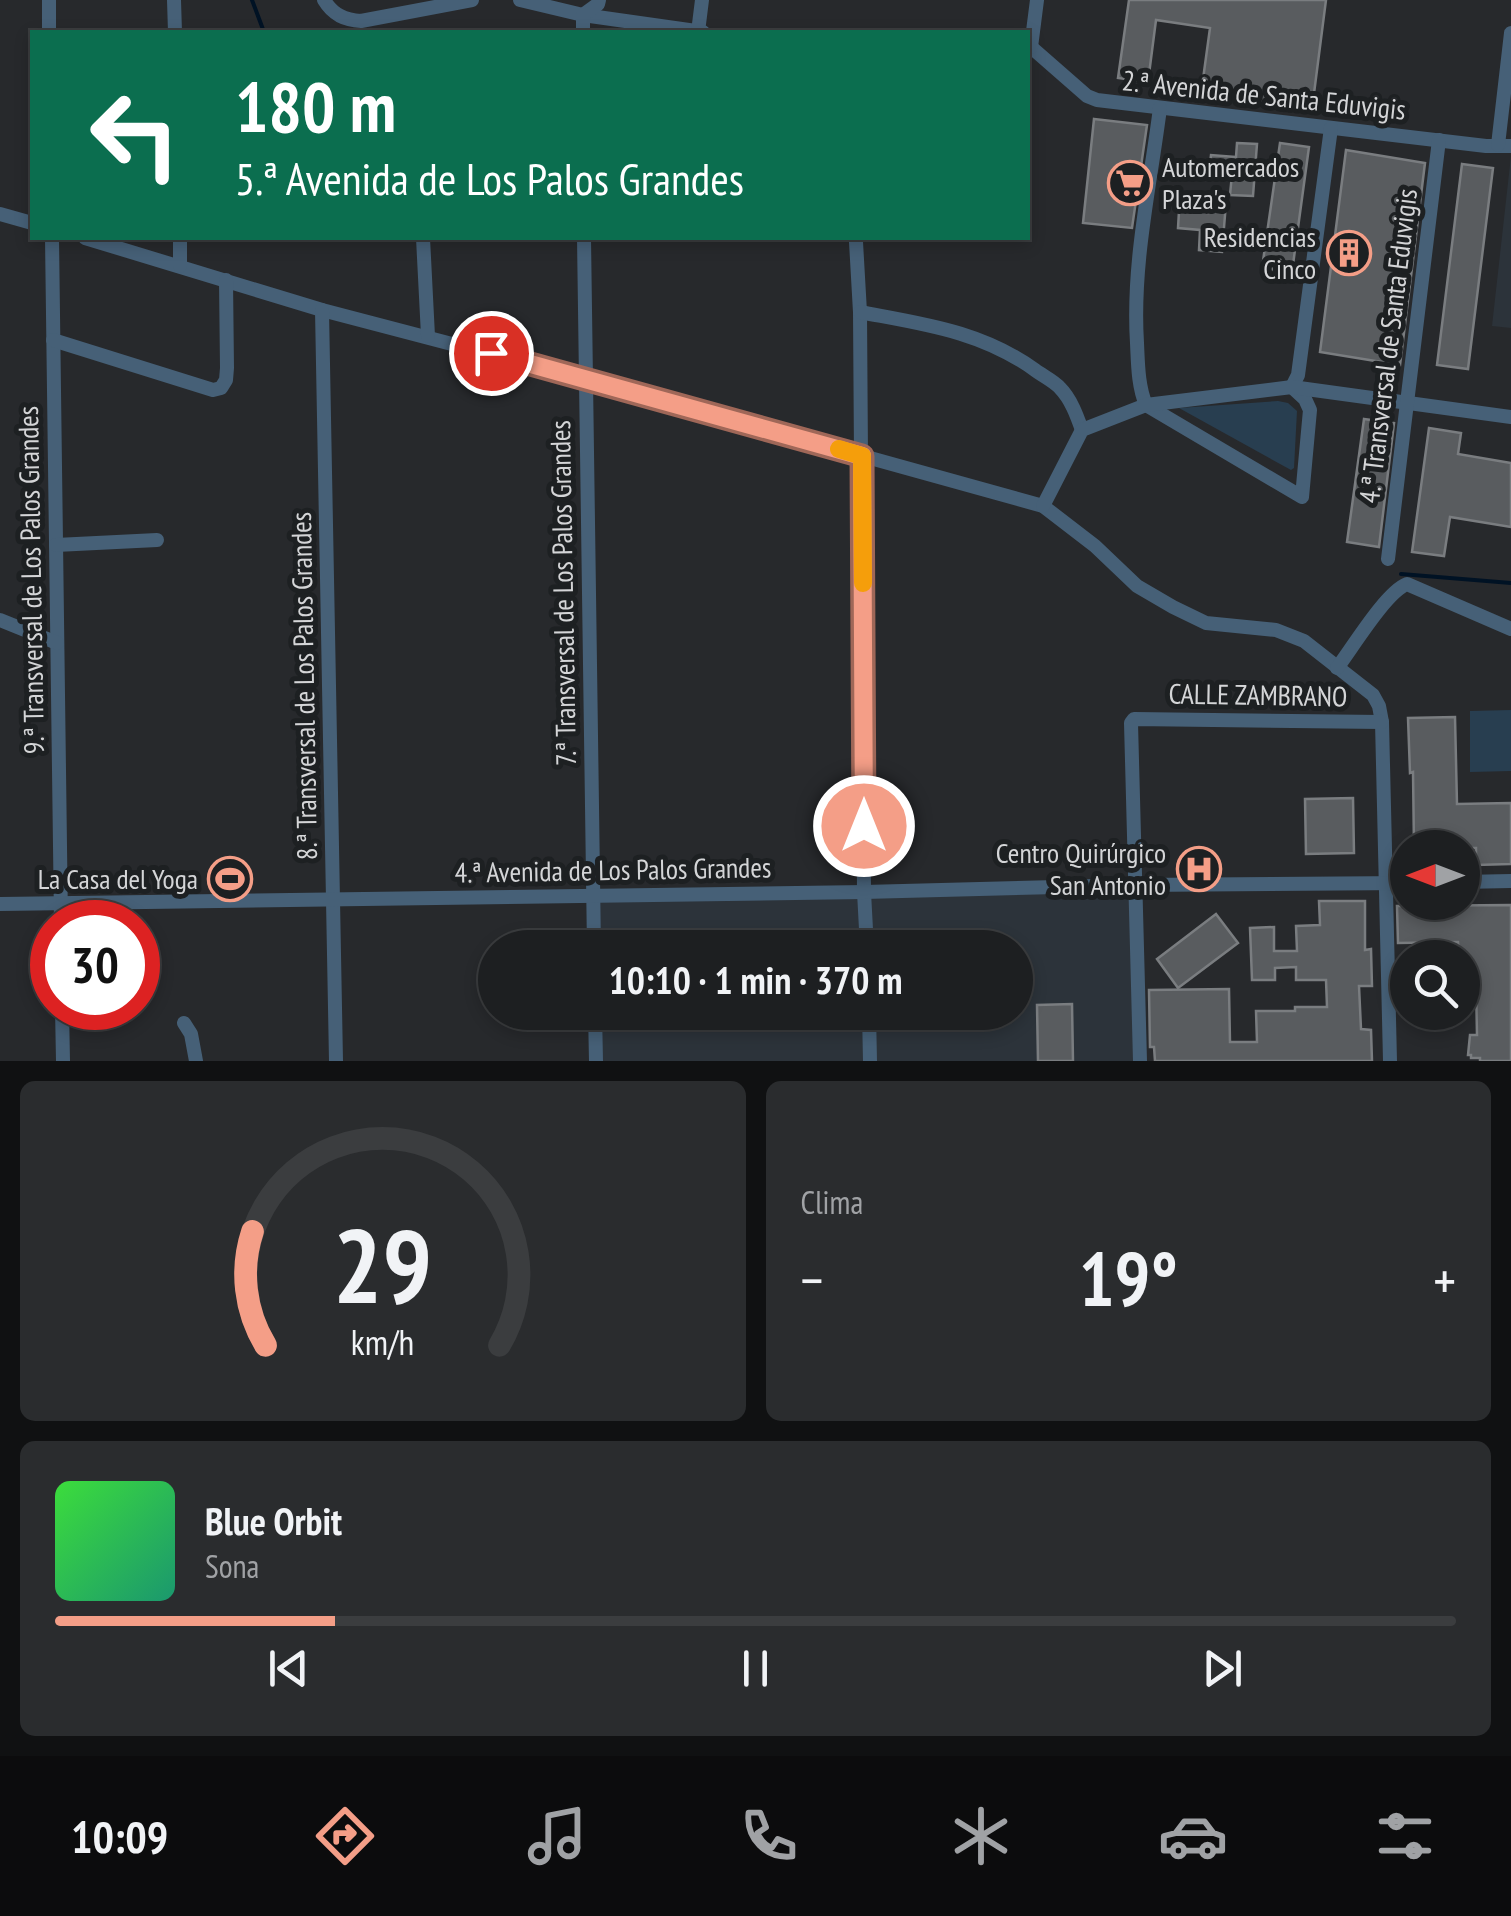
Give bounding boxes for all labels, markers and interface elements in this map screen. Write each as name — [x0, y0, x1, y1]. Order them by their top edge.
text: 180 m — [235, 61, 396, 151]
street label: 2.ª Avenida de Santa Eduvigis — [1120, 61, 1408, 128]
icon: left — [70, 70, 200, 200]
place label: Automercados Plaza's — [1162, 148, 1299, 217]
text: 5.ª Avenida de Los Palos Grandes — [235, 149, 744, 207]
supermarket icon: Automercados Plaza's — [1107, 160, 1153, 206]
street label: 4.ª Transversal de Santa Eduvigis — [1350, 187, 1425, 505]
place label: Residencias Cinco — [1204, 218, 1316, 287]
building icon: Residencias Cinco — [1326, 230, 1372, 276]
pin — [449, 311, 534, 396]
icon: arrive — [464, 326, 519, 381]
street label: 9.ª Transversal de Los Palos Grandes — [9, 406, 52, 754]
street label: 7.ª Transversal de Los Palos Grandes — [541, 420, 584, 766]
street label: 8.ª Transversal de Los Palos Grandes — [282, 512, 325, 860]
street label: CALLE ZAMBRANO — [1168, 674, 1348, 715]
position arrow — [812, 774, 916, 878]
north arrow — [1390, 830, 1480, 920]
map controls — [1390, 830, 1480, 1030]
place label: Centro Quirúrgico San Antonio — [996, 834, 1166, 903]
hospital icon: Centro Quirúrgico San Antonio — [1176, 846, 1222, 892]
street label: 4.ª Avenida de Los Palos Grandes — [454, 848, 772, 891]
sports icon: La Casa del Yoga — [207, 856, 253, 902]
place label: La Casa del Yoga — [38, 860, 198, 897]
speed limit sign: 30 — [30, 900, 160, 1030]
button: search — [1390, 940, 1480, 1030]
text: 10:10 · 1 min · 370 m — [609, 955, 902, 1004]
text: Clima — [801, 1181, 863, 1223]
text: 29 — [333, 1197, 432, 1332]
text: 19° — [1079, 1230, 1178, 1327]
text: − — [801, 1244, 823, 1315]
text: + — [1433, 1244, 1456, 1315]
text: km/h — [351, 1319, 414, 1365]
text: Blue Orbit — [205, 1496, 342, 1545]
text: Sona — [205, 1545, 259, 1587]
icon: previous — [261, 1641, 316, 1696]
icon: pause — [728, 1641, 783, 1696]
icon: next — [1195, 1641, 1250, 1696]
icon: directions — [310, 1801, 380, 1871]
icon: music — [522, 1801, 592, 1871]
icon: phone — [734, 1801, 804, 1871]
icon: climate — [946, 1801, 1016, 1871]
icon: car — [1158, 1801, 1228, 1871]
icon: filters — [1370, 1801, 1440, 1871]
text: 10:09 — [71, 1807, 168, 1865]

